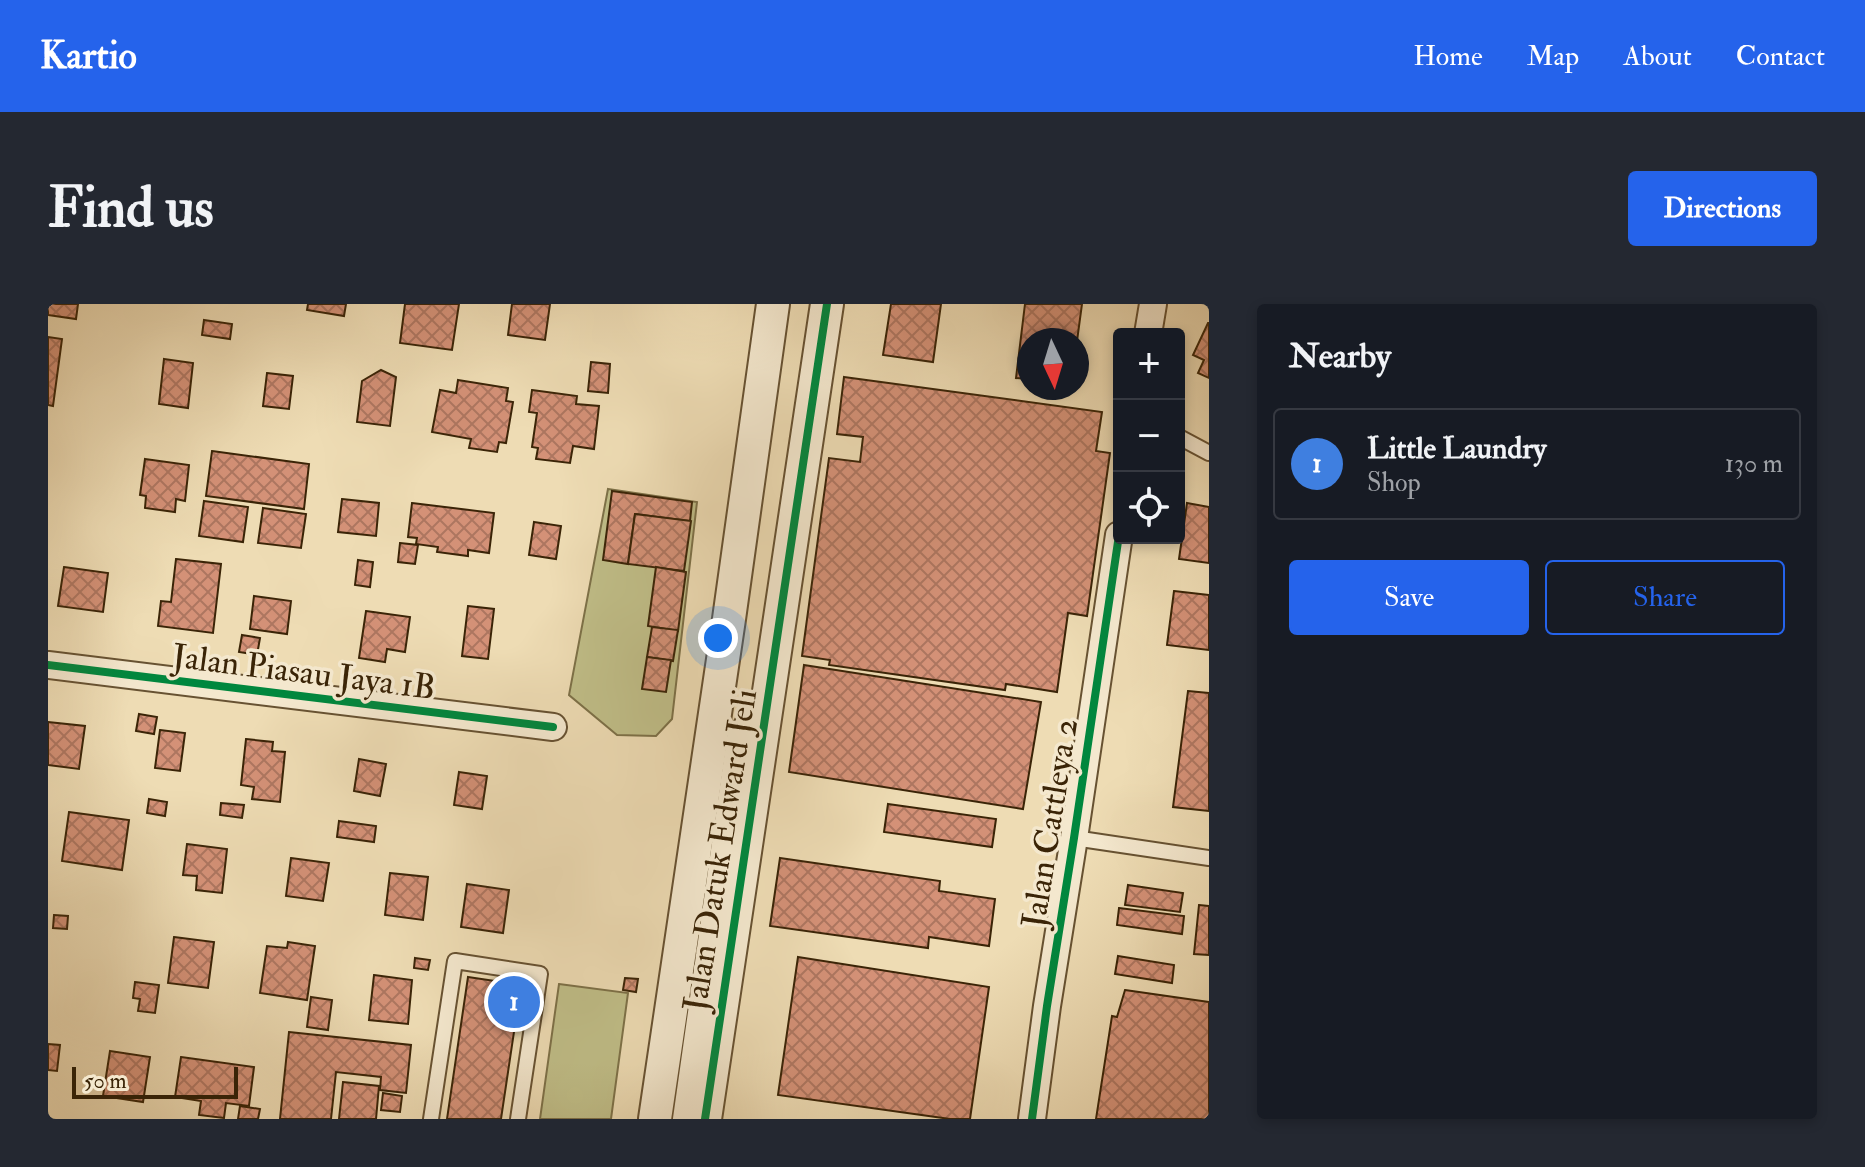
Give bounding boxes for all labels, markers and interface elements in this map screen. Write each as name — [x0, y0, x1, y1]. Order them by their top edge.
text: Kartio — [40, 32, 137, 80]
text: Home — [1413, 39, 1483, 74]
text: Map — [1527, 39, 1579, 74]
text: About — [1623, 39, 1692, 74]
text: Contact — [1736, 39, 1825, 74]
button: Directions — [1628, 171, 1817, 246]
text: Find us — [48, 173, 214, 244]
north arrow — [1017, 328, 1089, 400]
map controls — [1113, 328, 1185, 544]
button: + — [1113, 328, 1185, 400]
text: Nearby — [1289, 335, 1391, 378]
button: − — [1113, 400, 1185, 472]
text: Little Laundry — [1367, 430, 1547, 467]
text: 1 — [1312, 448, 1322, 480]
text: 130 m — [1725, 448, 1783, 480]
text: Shop — [1367, 467, 1421, 499]
button: locate — [1113, 472, 1185, 544]
button: Save — [1289, 560, 1529, 635]
button: Share — [1545, 560, 1785, 635]
your location — [698, 618, 738, 658]
street label: Jalan Piasau Jaya 1B — [169, 635, 438, 710]
street label: Jalan Datuk Edward Jeli — [674, 686, 767, 1015]
street label: Jalan Cattleya 2 — [1013, 716, 1088, 932]
pin: 1 — [488, 972, 540, 1032]
scale bar — [72, 1063, 238, 1099]
text: 50 m — [84, 1067, 126, 1095]

